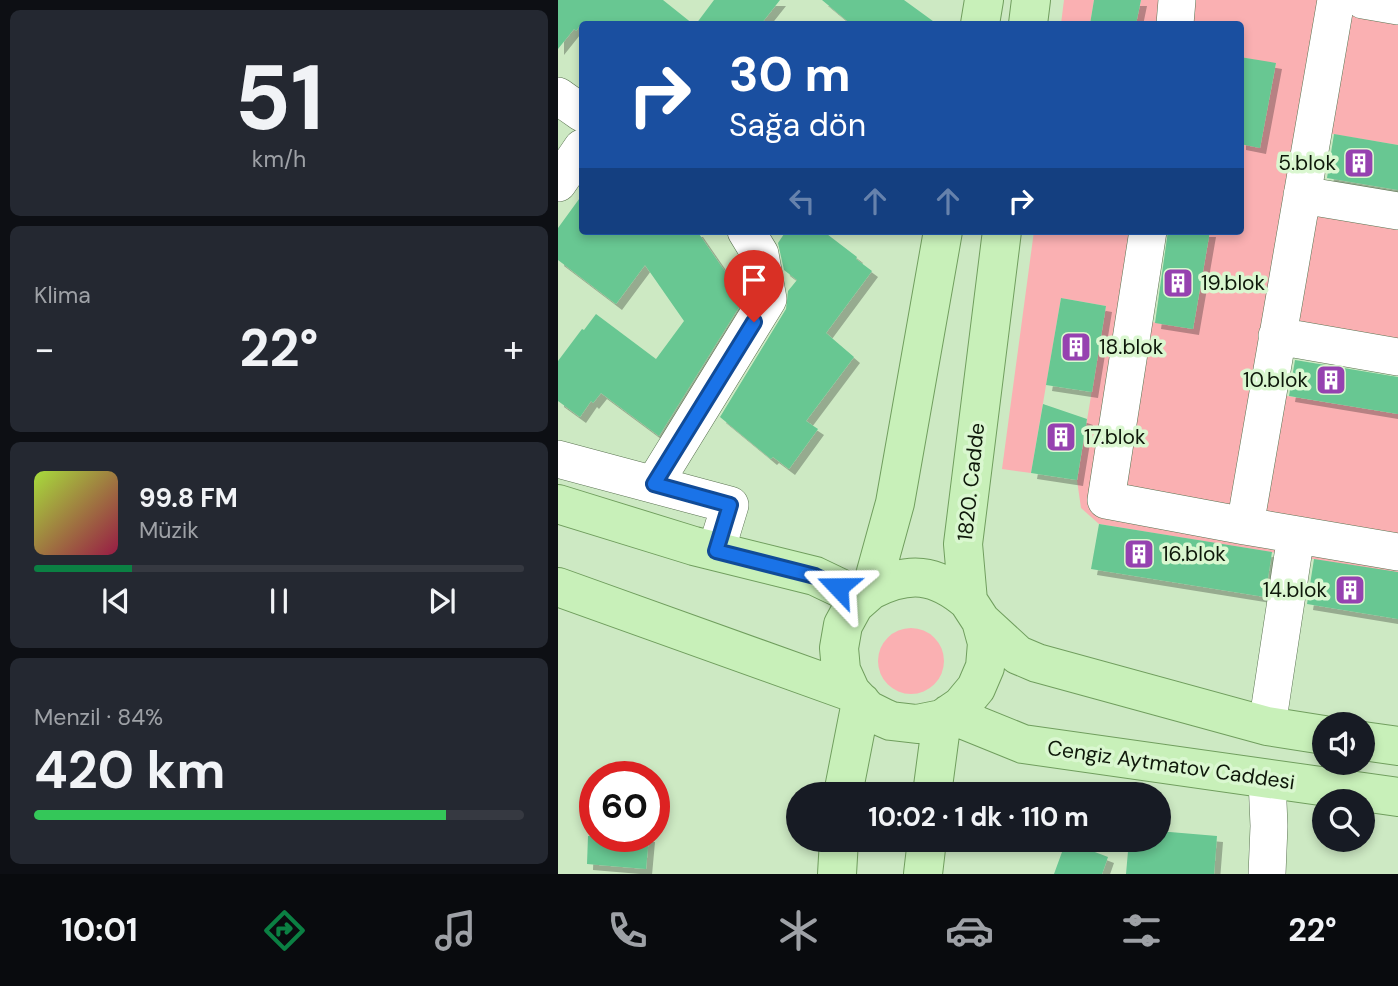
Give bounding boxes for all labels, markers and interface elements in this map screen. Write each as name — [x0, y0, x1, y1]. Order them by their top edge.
text: 51 — [234, 39, 324, 157]
text: 30 m — [729, 42, 851, 106]
icon: right — [614, 49, 705, 140]
text: Sağa dön — [729, 104, 866, 146]
text: km/h — [252, 144, 306, 174]
building icon: 5.blok — [1342, 146, 1376, 180]
place label: 5.blok — [1278, 149, 1336, 177]
icon: left — [783, 182, 821, 220]
icon: ahead — [856, 182, 894, 220]
icon: ahead — [929, 182, 967, 220]
icon: right — [1002, 182, 1040, 220]
pin — [724, 250, 784, 322]
icon: arrive — [735, 261, 773, 299]
building icon: 19.blok — [1161, 266, 1195, 300]
place label: 19.blok — [1201, 269, 1266, 297]
text: Klima — [34, 280, 91, 310]
text: 22° — [240, 314, 318, 382]
text: − — [34, 324, 55, 374]
text: + — [503, 324, 524, 374]
building icon: 18.blok — [1059, 330, 1093, 364]
place label: 18.blok — [1099, 333, 1164, 361]
building icon: 10.blok — [1314, 363, 1348, 397]
place label: 10.blok — [1243, 366, 1308, 394]
building icon: 17.blok — [1044, 420, 1078, 454]
street label: 1820. Cadde — [951, 421, 991, 543]
place label: 17.blok — [1084, 423, 1146, 451]
text: 99.8 FM — [139, 481, 238, 515]
text: Müzik — [139, 515, 199, 545]
building icon: 16.blok — [1122, 537, 1156, 571]
place label: 16.blok — [1162, 540, 1226, 568]
position arrow — [801, 550, 875, 624]
building icon: 14.blok — [1333, 573, 1367, 607]
place label: 14.blok — [1263, 576, 1327, 604]
icon: previous — [97, 582, 135, 620]
icon: pause — [260, 582, 298, 620]
icon: next — [423, 582, 461, 620]
text: Menzil · 84% — [34, 702, 163, 732]
map controls — [1312, 712, 1375, 852]
button: sound — [1312, 712, 1375, 775]
street label: Cengiz Aytmatov Caddesi — [1045, 734, 1297, 796]
text: 420 km — [34, 736, 225, 804]
speed limit sign: 60 — [579, 761, 670, 852]
button: search — [1312, 789, 1375, 852]
text: 10:02 · 1 dk · 110 m — [868, 800, 1089, 834]
icon: directions — [260, 906, 309, 955]
icon: music — [431, 906, 480, 955]
icon: phone — [603, 906, 652, 955]
icon: climate — [774, 906, 823, 955]
icon: car — [945, 906, 994, 955]
icon: filters — [1117, 906, 1166, 955]
text: 10:01 — [61, 909, 138, 951]
text: 22° — [1288, 909, 1337, 951]

